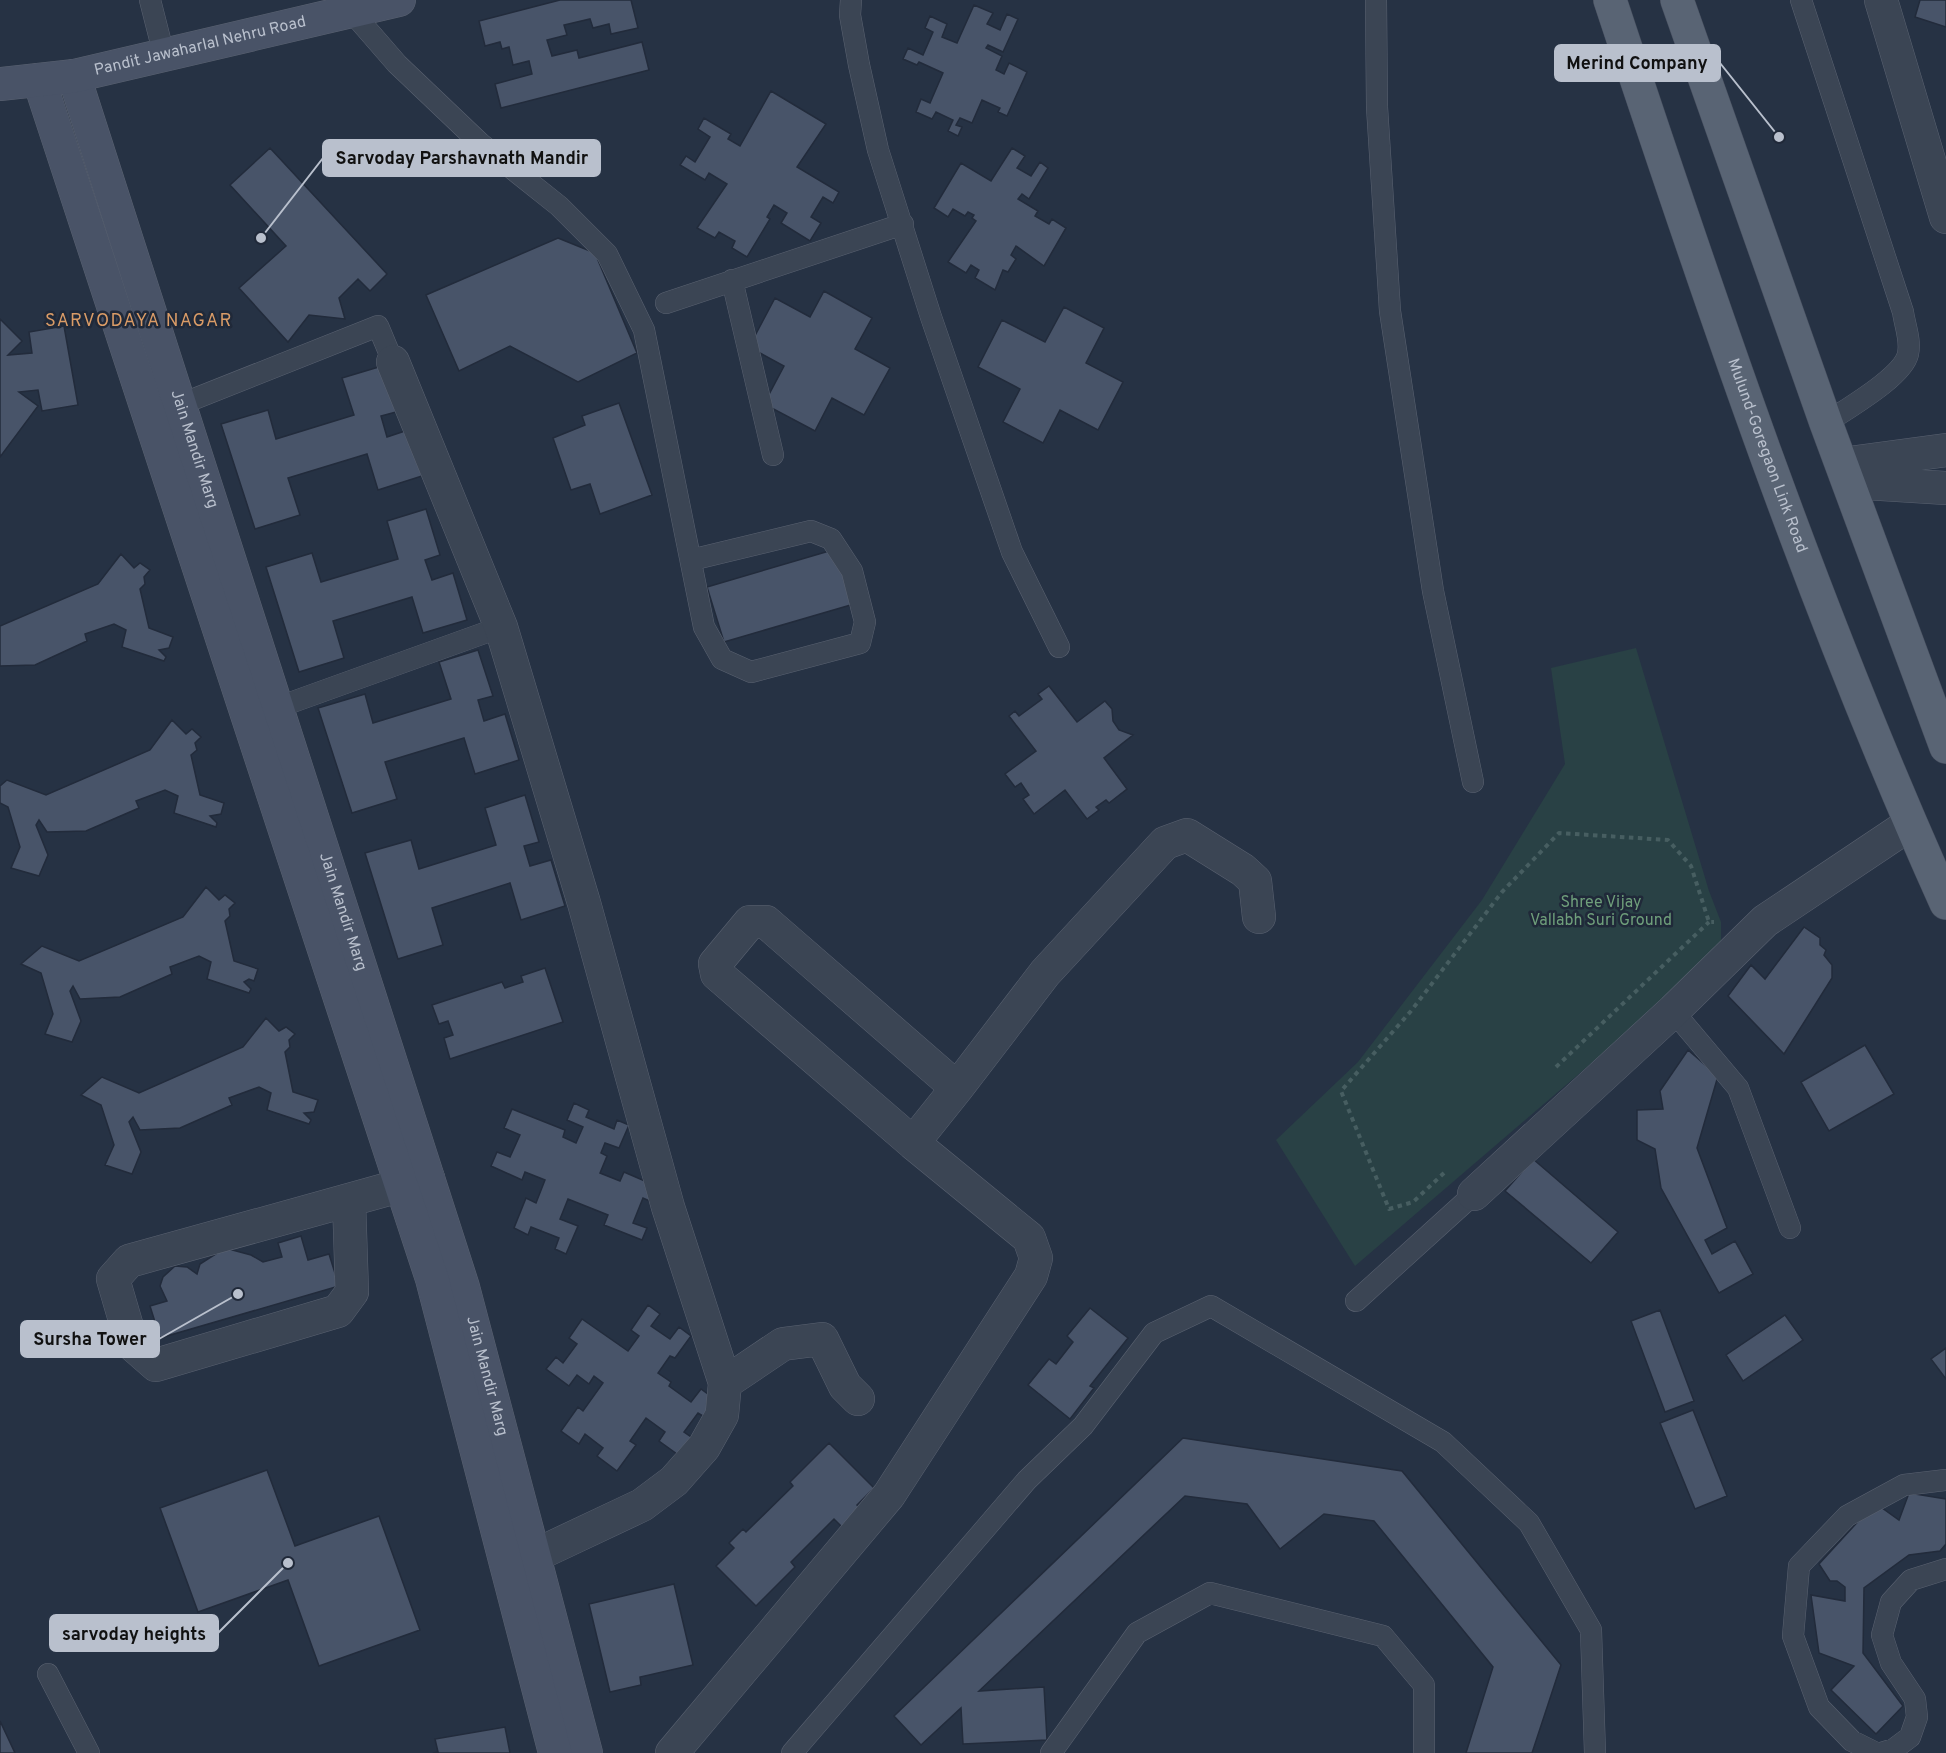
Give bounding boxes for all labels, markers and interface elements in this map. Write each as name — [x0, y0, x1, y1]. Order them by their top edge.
street label: Pandit Jawaharlal Nehru Road — [92, 12, 308, 81]
callout: Merind Company — [1555, 45, 1720, 81]
text: Merind Company — [1566, 53, 1708, 76]
callout: Sarvoday Parshavnath Mandir — [323, 140, 600, 176]
text: Sarvoday Parshavnath Mandir — [336, 148, 589, 171]
district label: SARVODAYA NAGAR — [45, 310, 233, 333]
street label: Mulund-Goregaon Link Road — [1722, 356, 1811, 556]
street label: Jain Mandir Marg — [166, 387, 222, 511]
street label: Jain Mandir Marg — [314, 850, 371, 974]
park label: Shree Vijay Vallabh Suri Ground — [1530, 893, 1672, 931]
street label: Jain Mandir Marg — [461, 1314, 512, 1438]
callout: Sursha Tower — [21, 1321, 159, 1357]
text: Sursha Tower — [33, 1329, 147, 1352]
callout: sarvoday heights — [50, 1615, 218, 1651]
text: sarvoday heights — [62, 1624, 206, 1647]

